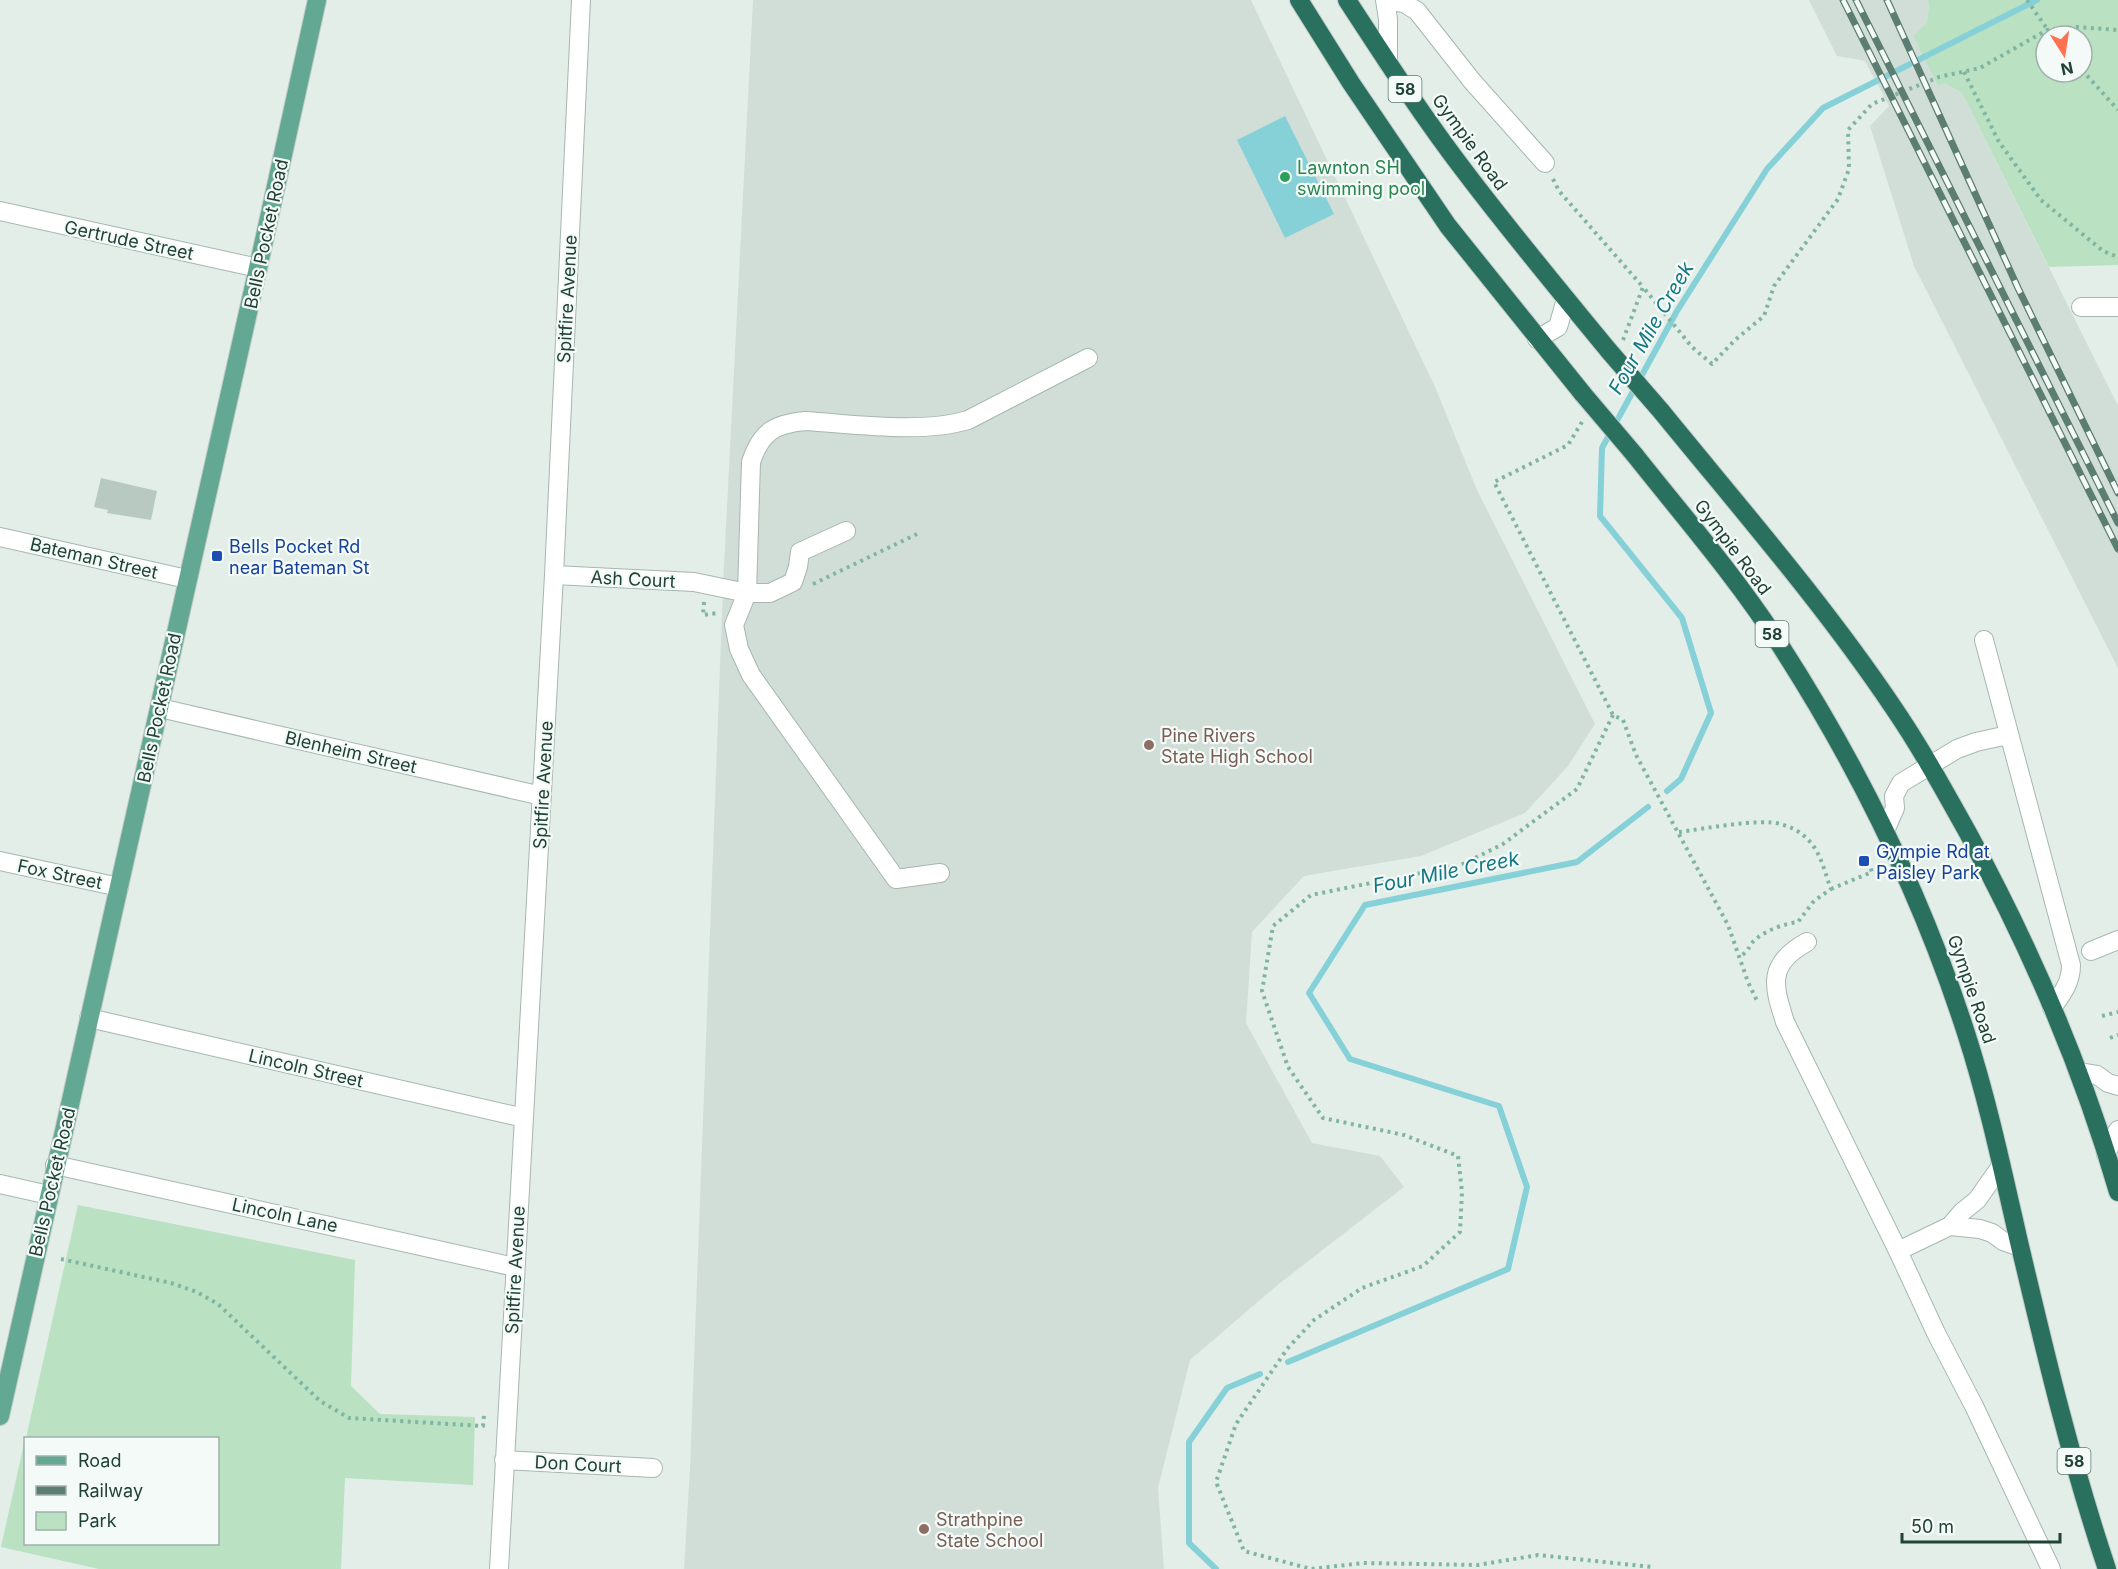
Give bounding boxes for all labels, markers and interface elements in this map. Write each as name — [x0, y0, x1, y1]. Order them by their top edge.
north arrow — [2034, 24, 2094, 84]
text: N — [2059, 58, 2075, 80]
road number: 58 — [1388, 76, 1422, 102]
street label: Gympie Road — [1428, 90, 1512, 194]
street label: Bells Pocket Road — [240, 157, 292, 311]
place label: Lawnton SH swimming pool — [1297, 157, 1425, 199]
marker: Lawnton SH swimming pool — [1278, 170, 1292, 184]
street label: Gertrude Street — [62, 216, 196, 264]
street label: Spitfire Avenue — [553, 234, 581, 364]
water label: Four Mile Creek — [1603, 257, 1699, 398]
street label: Gympie Road — [1690, 495, 1776, 599]
street label: Bateman Street — [28, 533, 160, 583]
place label: Bells Pocket Rd near Bateman St — [229, 536, 369, 578]
marker: Bells Pocket Rd near Bateman St — [210, 549, 224, 563]
street label: Ash Court — [590, 566, 676, 592]
road number: 58 — [1756, 621, 1788, 647]
street label: Bells Pocket Road — [133, 631, 185, 785]
street label: Spitfire Avenue — [529, 720, 557, 850]
place label: Pine Rivers State High School — [1161, 725, 1313, 767]
street label: Blenheim Street — [283, 727, 419, 777]
marker: Pine Rivers State High School — [1142, 738, 1156, 752]
place label: Gympie Rd at Paisley Park — [1876, 841, 1990, 883]
water label: Four Mile Creek — [1371, 846, 1522, 898]
marker: Gympie Rd at Paisley Park — [1857, 854, 1871, 868]
street label: Fox Street — [16, 855, 104, 893]
street label: Gympie Road — [1944, 932, 2000, 1046]
street label: Lincoln Street — [247, 1045, 366, 1091]
street label: Bells Pocket Road — [25, 1105, 79, 1259]
street label: Lincoln Lane — [230, 1194, 340, 1236]
street label: Spitfire Avenue — [501, 1205, 529, 1335]
legend — [24, 1437, 219, 1545]
road number: 58 — [2058, 1448, 2090, 1474]
text: Road — [78, 1450, 121, 1471]
street label: Don Court — [534, 1451, 622, 1477]
text: Railway — [78, 1480, 143, 1501]
scale bar — [1902, 1506, 2060, 1544]
place label: Strathpine State School — [936, 1509, 1043, 1551]
text: Park — [78, 1510, 117, 1531]
text: 50 m — [1911, 1516, 1954, 1537]
marker: Strathpine State School — [917, 1522, 931, 1536]

